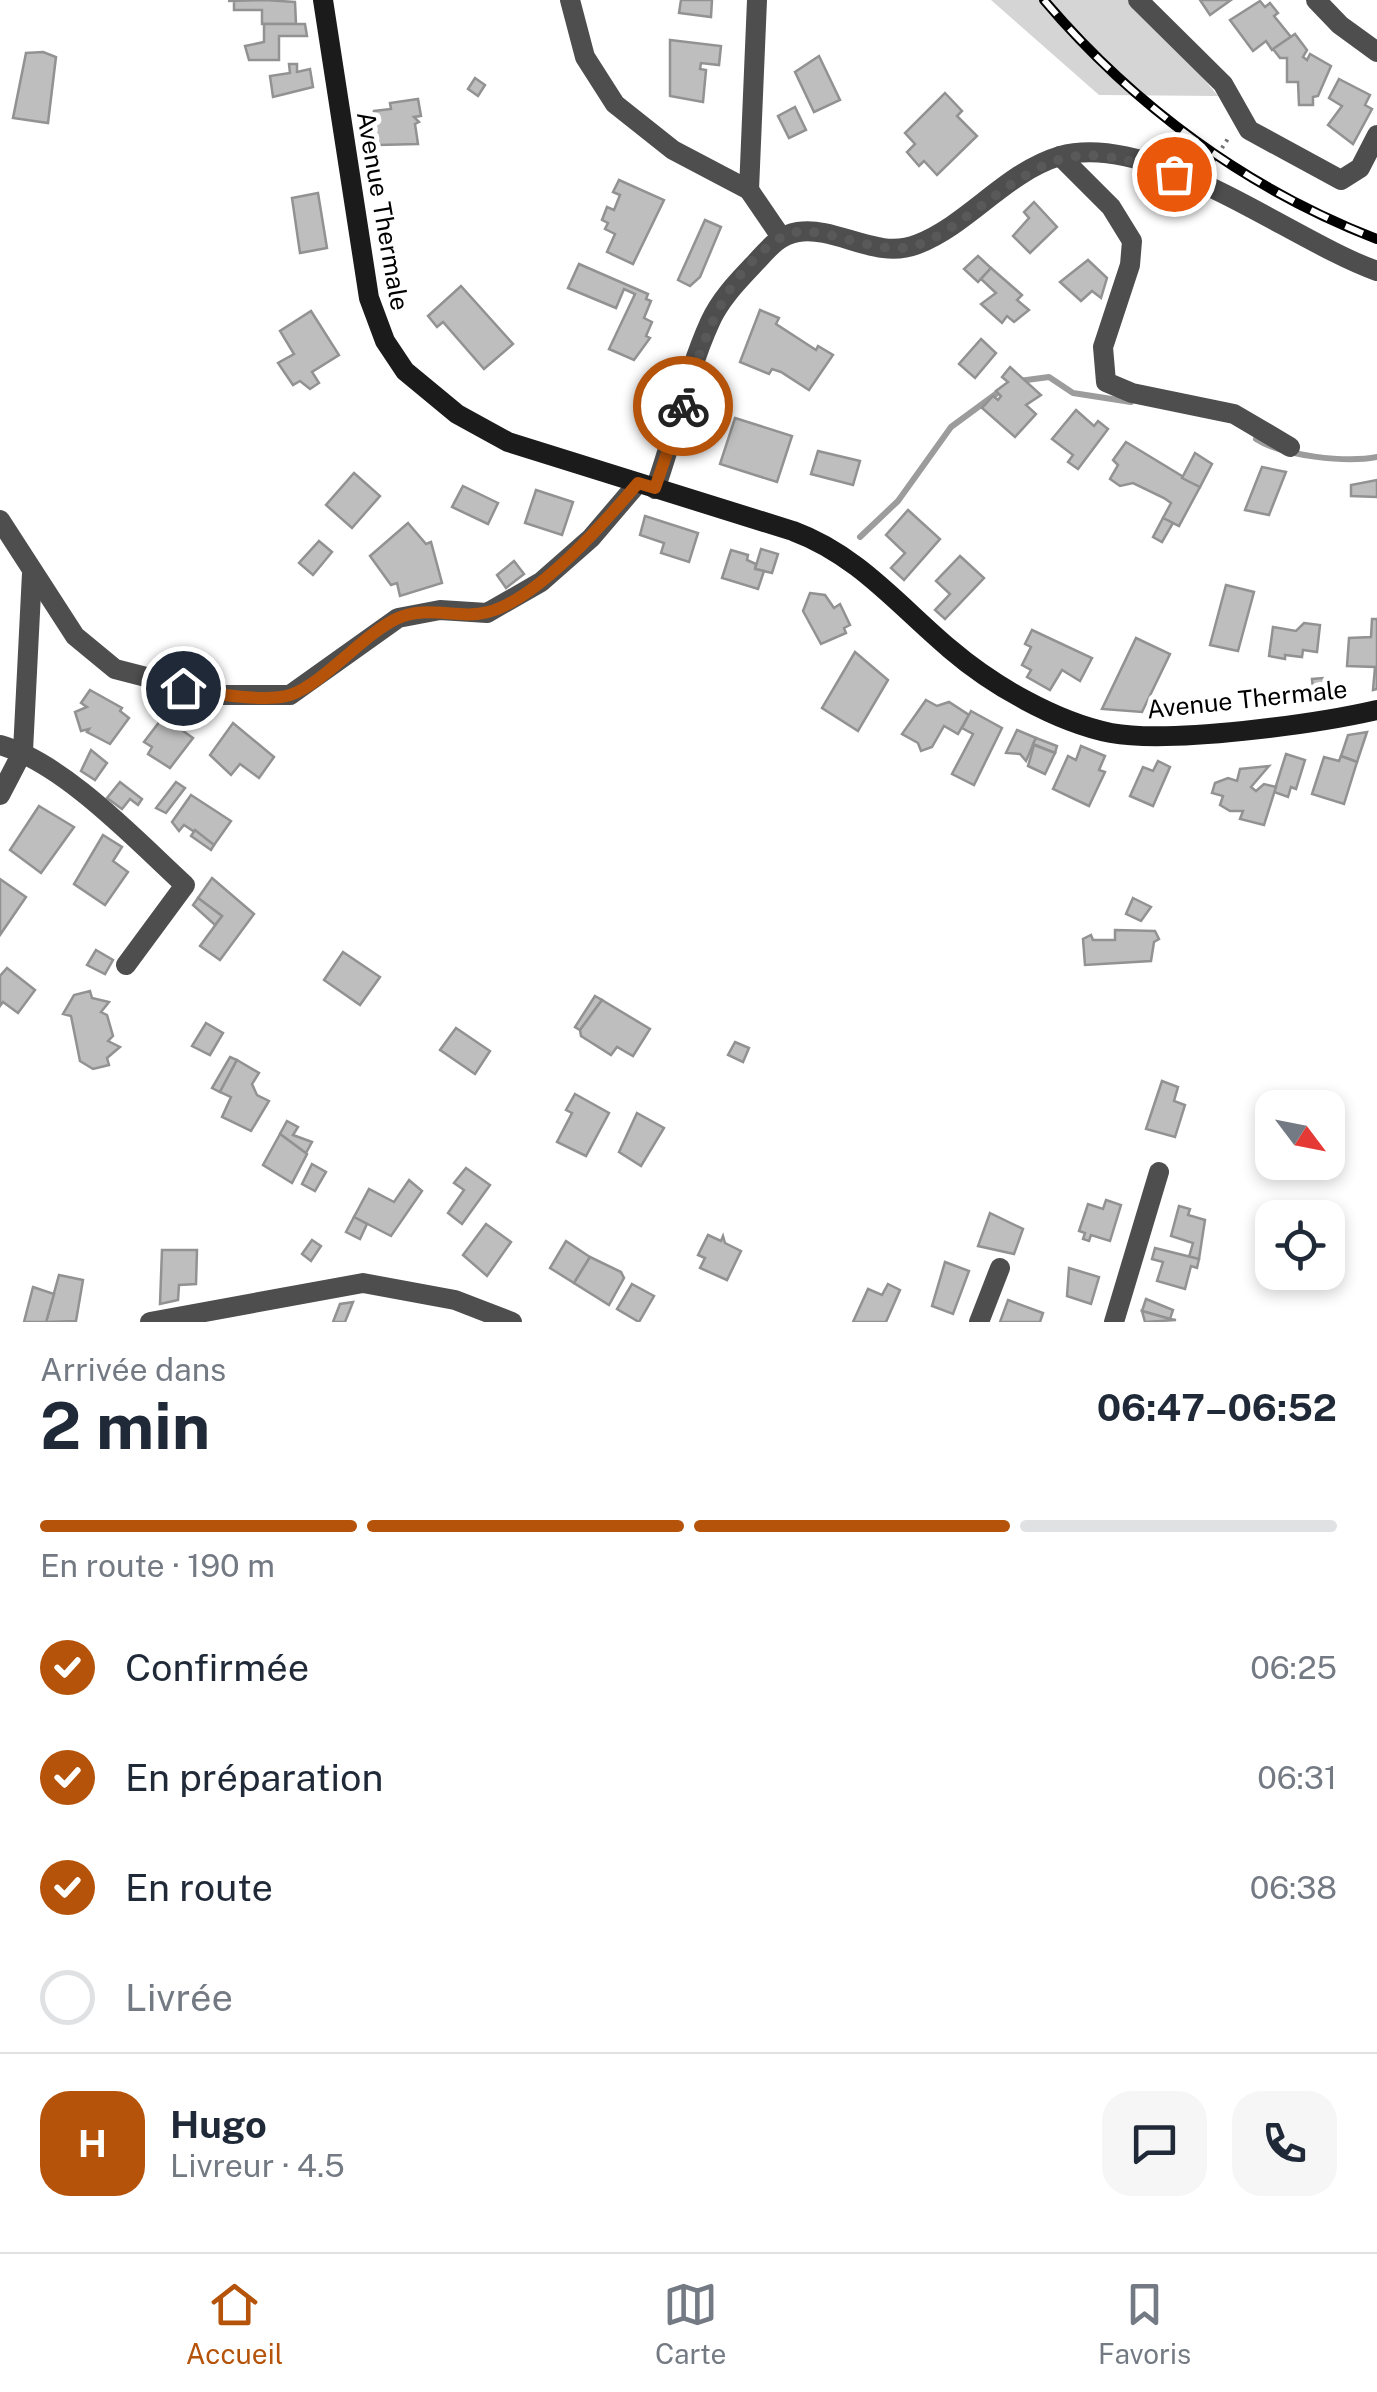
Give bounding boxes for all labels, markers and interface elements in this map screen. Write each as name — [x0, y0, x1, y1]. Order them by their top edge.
street label: Avenue Thermale — [351, 109, 415, 313]
pin — [1132, 132, 1217, 217]
icon: bag — [1147, 147, 1202, 202]
courier — [633, 356, 733, 456]
icon: bike — [656, 379, 711, 434]
pin — [141, 646, 226, 731]
icon: home — [156, 661, 211, 716]
street label: Avenue Thermale — [1145, 674, 1349, 724]
north arrow — [1255, 1090, 1345, 1180]
map controls — [1255, 1090, 1345, 1290]
button: locate — [1255, 1200, 1345, 1290]
text: Arrivée dans — [40, 1351, 226, 1388]
text: 06:47–06:52 — [1097, 1385, 1337, 1430]
text: 2 min — [40, 1387, 210, 1464]
text: En route · 190 m — [40, 1547, 275, 1584]
icon: check — [40, 1640, 95, 1695]
text: Confirmée — [125, 1645, 309, 1690]
text: 06:25 — [1250, 1649, 1337, 1686]
icon: check — [40, 1750, 95, 1805]
text: En préparation — [125, 1755, 383, 1800]
text: 06:31 — [1257, 1759, 1337, 1796]
icon: check — [40, 1860, 95, 1915]
text: En route — [125, 1865, 273, 1910]
text: 06:38 — [1250, 1869, 1337, 1906]
text: Livrée — [125, 1975, 233, 2020]
button: chat — [1102, 2091, 1207, 2196]
button: phone — [1232, 2091, 1337, 2196]
text: Hugo — [170, 2102, 267, 2147]
text: H — [78, 2121, 107, 2166]
text: Livreur · 4.5 — [170, 2147, 345, 2184]
tab: Accueil — [186, 2277, 283, 2370]
tab: Carte — [655, 2277, 726, 2370]
tab: Favoris — [1098, 2277, 1191, 2370]

